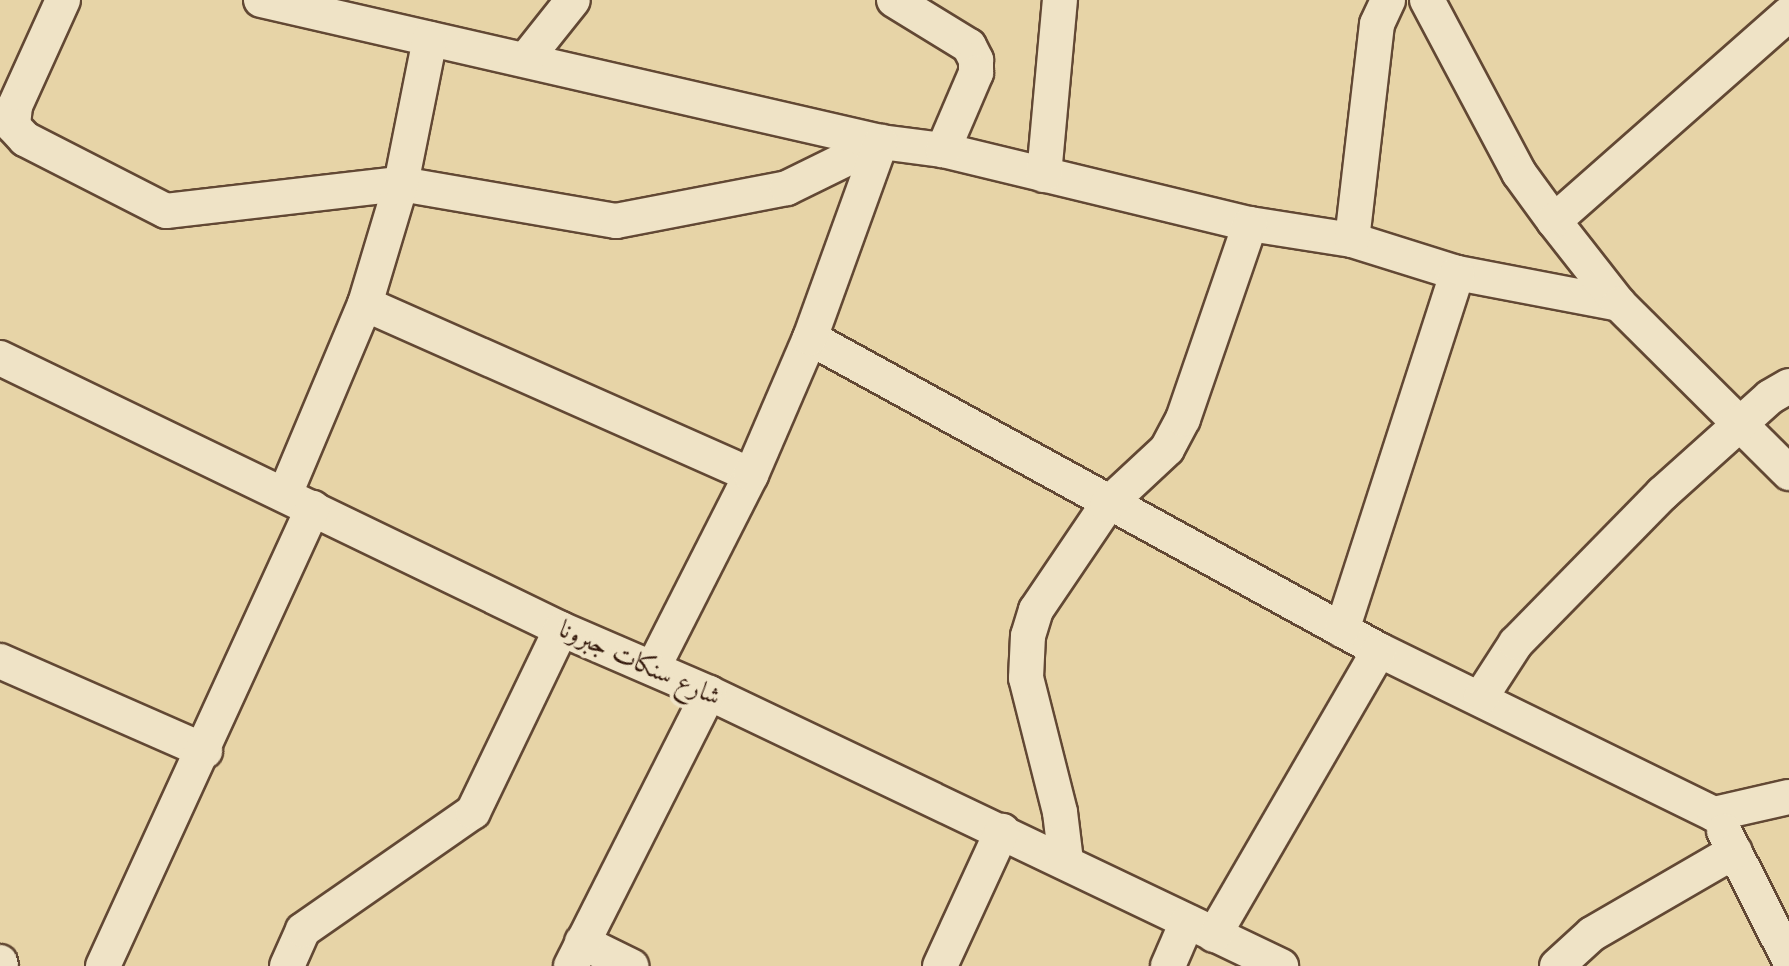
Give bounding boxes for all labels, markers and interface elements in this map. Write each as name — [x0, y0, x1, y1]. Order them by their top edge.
street label: شارع سنكات جبرونا — [554, 613, 726, 713]

